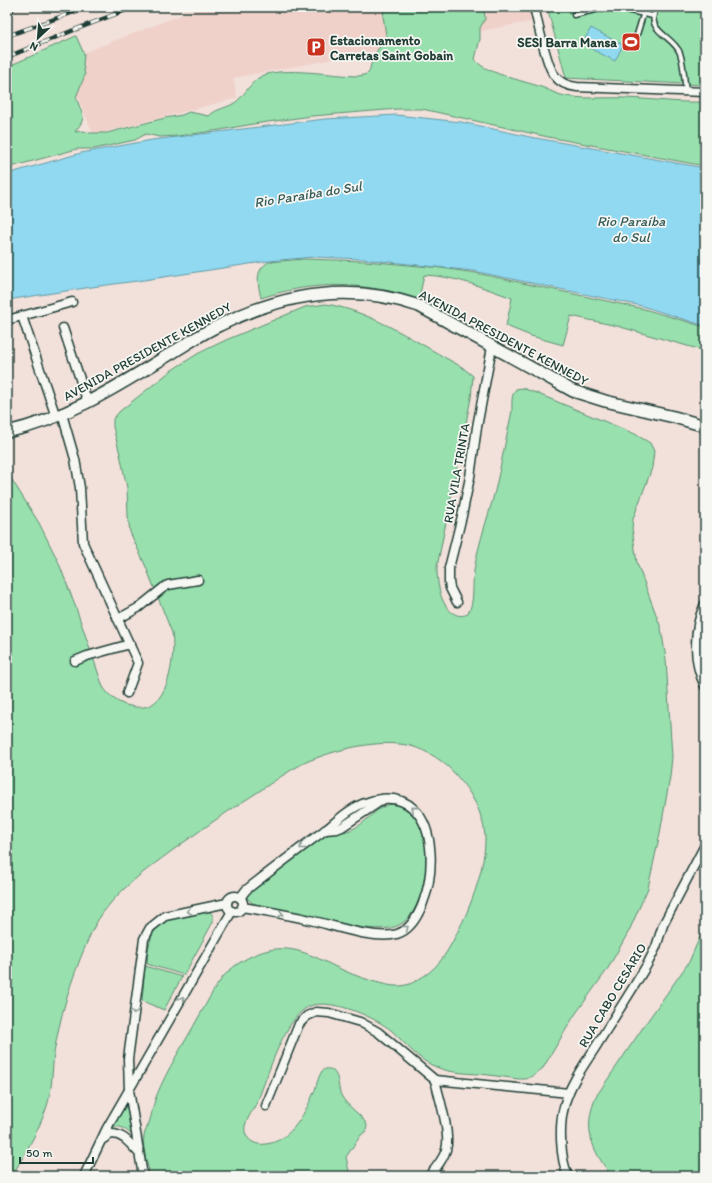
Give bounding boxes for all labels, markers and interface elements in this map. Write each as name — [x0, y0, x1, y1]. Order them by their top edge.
north arrow — [18, 18, 58, 58]
sports icon: SESI Barra Mansa — [620, 31, 642, 53]
place label: Estacionamento Carretas Saint Gobain — [330, 33, 454, 63]
place label: SESI Barra Mansa — [517, 35, 617, 50]
parking icon: Estacionamento Carretas Saint Gobain — [305, 36, 327, 58]
text: N — [28, 39, 40, 54]
water label: Rio Paraíba do Sul — [253, 177, 364, 211]
water label: Rio Paraíba do Sul — [597, 213, 666, 246]
street label: AVENIDA PRESIDENTE KENNEDY — [417, 286, 591, 389]
street label: AVENIDA PRESIDENTE KENNEDY — [61, 299, 234, 404]
street label: RUA VILA TRINTA — [440, 421, 473, 524]
one-way arrow — [411, 807, 419, 814]
one-way arrow — [299, 843, 306, 850]
one-way arrow — [186, 906, 192, 914]
one-way arrow — [278, 909, 284, 917]
one-way arrow — [402, 926, 409, 933]
street label: RUA CABO CESÁRIO — [575, 940, 649, 1050]
one-way arrow — [177, 996, 184, 1003]
one-way arrow — [130, 1009, 139, 1015]
scale bar — [20, 1139, 93, 1165]
text: 50 m — [26, 1146, 52, 1160]

